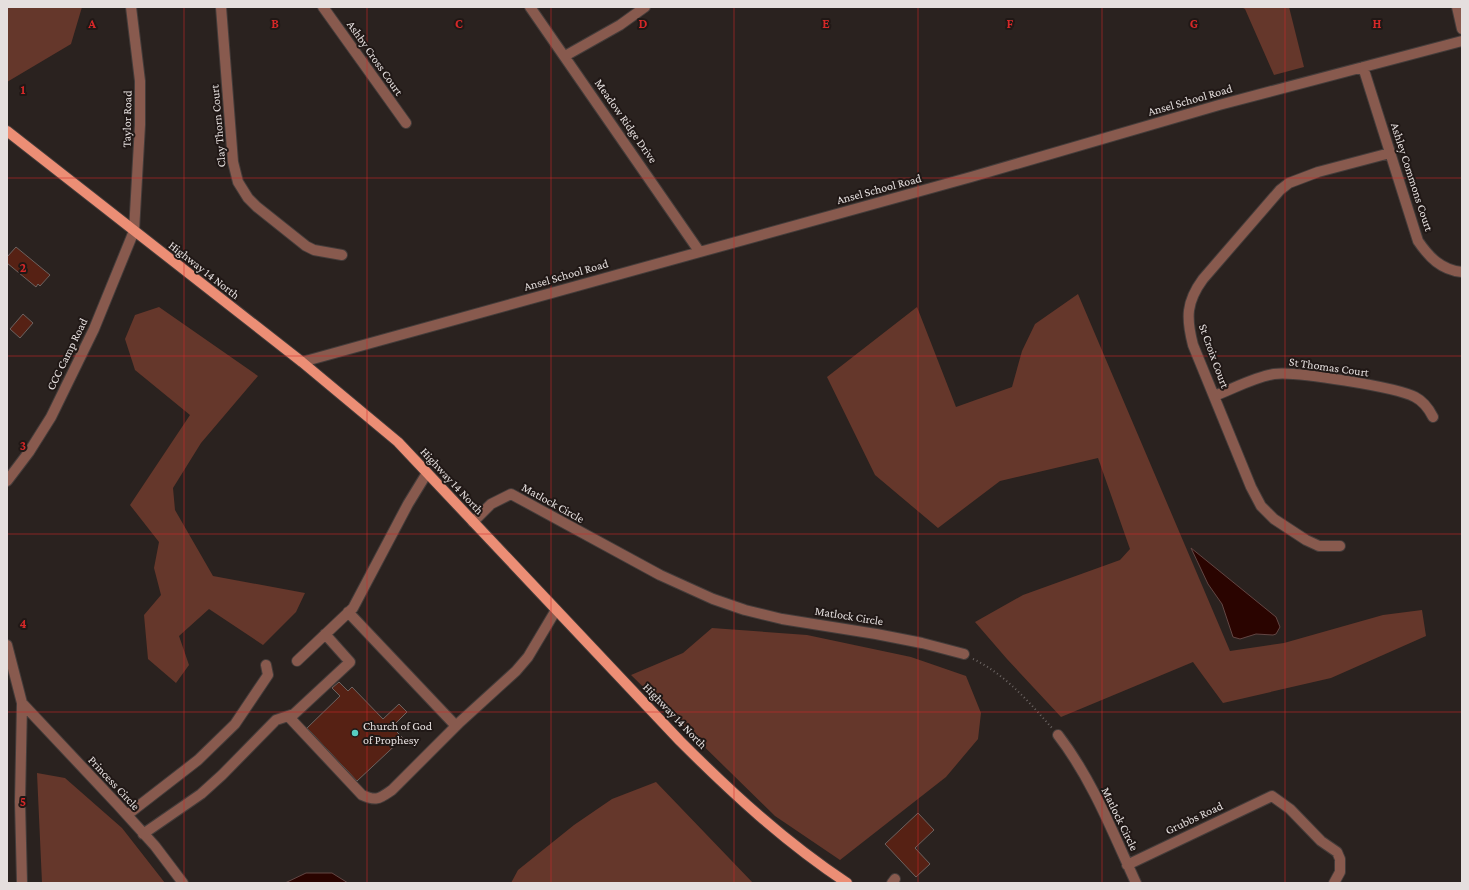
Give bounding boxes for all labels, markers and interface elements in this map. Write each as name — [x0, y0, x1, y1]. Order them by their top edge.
text: A — [87, 16, 96, 31]
text: B — [271, 16, 279, 31]
text: C — [455, 16, 463, 31]
text: D — [639, 16, 648, 31]
text: E — [822, 16, 830, 31]
text: F — [1007, 16, 1014, 31]
text: G — [1190, 16, 1198, 31]
text: H — [1373, 16, 1382, 31]
street label: Ashby Cross Court — [344, 18, 407, 99]
street label: Meadow Ridge Drive — [592, 76, 660, 166]
street label: Ansel School Road — [1146, 81, 1235, 119]
text: 1 — [21, 82, 26, 97]
street label: Clay Thorn Court — [207, 83, 229, 168]
street label: Taylor Road — [120, 90, 135, 148]
street label: Ashley Commons Court — [1388, 121, 1436, 234]
street label: Ansel School Road — [835, 171, 924, 207]
street label: Highway 14 North — [166, 238, 243, 302]
street label: Ansel School Road — [522, 256, 611, 294]
text: 2 — [20, 260, 27, 275]
street label: CCC Camp Road — [44, 315, 91, 392]
street label: St Croix Court — [1196, 322, 1232, 391]
street label: St Thomas Court — [1288, 354, 1371, 380]
text: 3 — [20, 438, 26, 453]
street label: Highway 14 North — [418, 445, 487, 518]
street label: Matlock Circle — [519, 480, 587, 526]
street label: Matlock Circle — [814, 604, 884, 628]
text: 4 — [19, 616, 27, 631]
street label: Highway 14 North — [640, 680, 710, 752]
place label: Church of God of Prophesy — [363, 719, 433, 747]
marker: Church of God of Prophesy — [350, 728, 360, 738]
street label: Princess Circle — [85, 753, 143, 813]
street label: Matlock Circle — [1099, 785, 1141, 853]
text: 5 — [20, 794, 26, 809]
street label: Grubbs Road — [1163, 798, 1226, 837]

